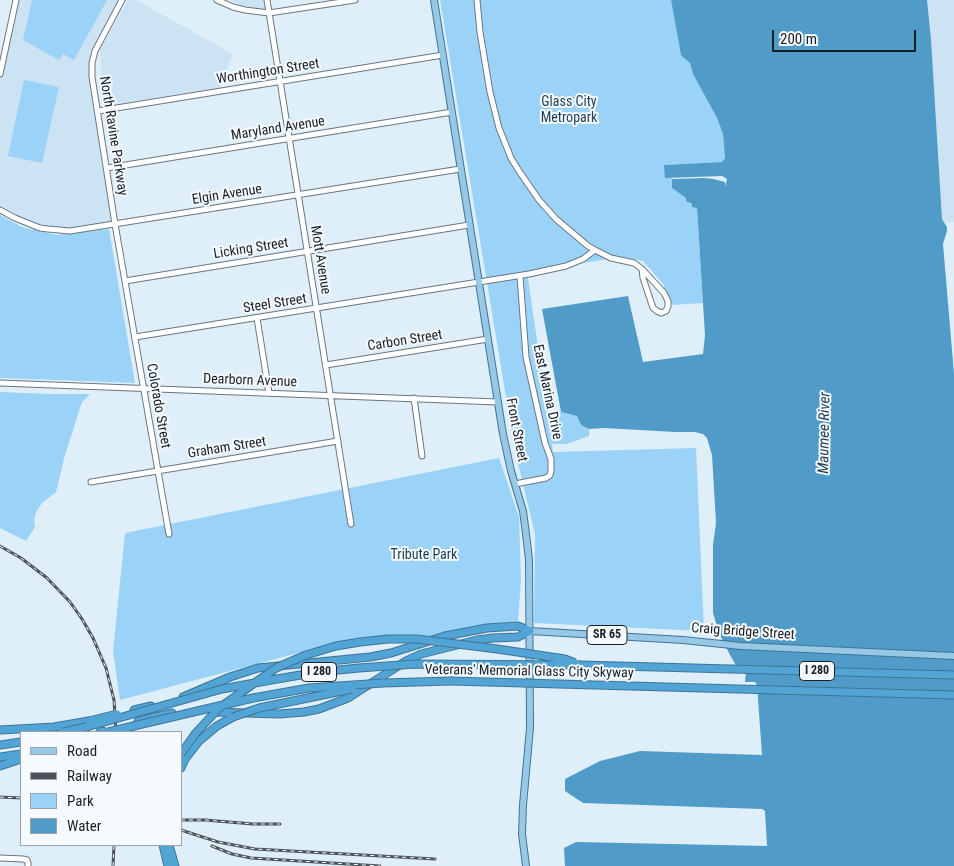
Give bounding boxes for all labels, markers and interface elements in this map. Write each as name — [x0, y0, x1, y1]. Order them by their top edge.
scale bar — [774, 20, 918, 52]
text: 200 m — [780, 30, 817, 48]
street label: Worthington Street — [215, 56, 321, 88]
street label: North Ravine Parkway — [95, 75, 131, 197]
park label: Glass City Metropark — [541, 94, 597, 126]
street label: Maryland Avenue — [230, 113, 326, 145]
street label: Elgin Avenue — [191, 181, 263, 209]
street label: Mott Avenue — [306, 224, 334, 296]
street label: Licking Street — [212, 235, 290, 263]
street label: Steel Street — [242, 291, 308, 317]
street label: Carbon Street — [366, 327, 444, 355]
street label: East Marina Drive — [529, 343, 565, 441]
street label: Colorado Street — [142, 362, 174, 450]
street label: Dearborn Avenue — [203, 371, 297, 391]
water label: Maumee River — [815, 392, 835, 474]
street label: Front Street — [502, 397, 530, 463]
street label: Graham Street — [187, 434, 267, 462]
park label: Tribute Park — [391, 547, 457, 563]
street label: Craig Bridge Street — [691, 620, 795, 644]
road number: SR 65 — [587, 626, 627, 644]
road number: I 280 — [800, 661, 834, 680]
road number: I 280 — [302, 662, 336, 682]
street label: Veterans' Memorial Glass City Skyway — [424, 662, 634, 682]
legend — [20, 731, 182, 846]
text: Road — [67, 742, 97, 760]
text: Railway — [67, 767, 112, 785]
text: Park — [67, 792, 94, 810]
text: Water — [67, 817, 101, 835]

